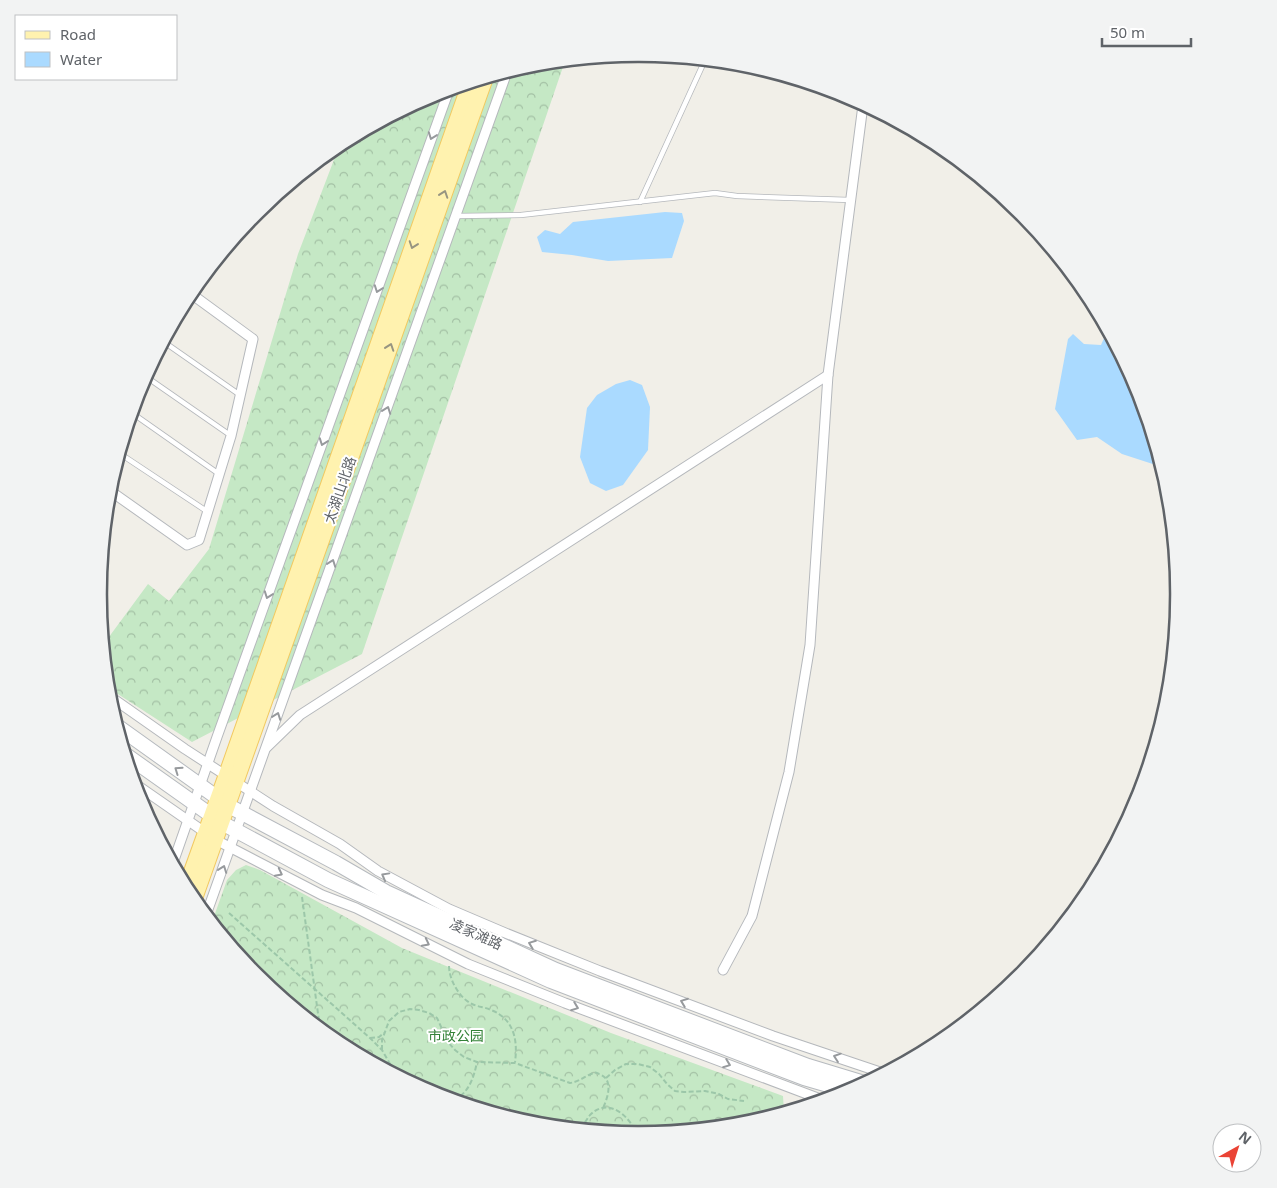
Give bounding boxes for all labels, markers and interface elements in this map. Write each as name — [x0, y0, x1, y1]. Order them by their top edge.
legend — [15, 15, 178, 80]
scale bar — [1102, 15, 1191, 47]
text: 50 m — [1110, 22, 1145, 42]
text: Road — [60, 24, 96, 44]
text: Water — [60, 49, 102, 69]
one-way arrow — [428, 131, 438, 139]
one-way arrow — [438, 190, 448, 198]
one-way arrow — [409, 240, 419, 248]
one-way arrow — [374, 284, 384, 292]
one-way arrow — [384, 343, 394, 352]
one-way arrow — [381, 406, 391, 415]
one-way arrow — [319, 437, 329, 445]
street label: 太湖山北路 — [319, 454, 360, 526]
one-way arrow — [326, 559, 336, 568]
one-way arrow — [264, 590, 274, 598]
one-way arrow — [271, 712, 281, 721]
one-way arrow — [174, 767, 184, 776]
one-way arrow — [217, 865, 227, 874]
one-way arrow — [274, 867, 283, 877]
one-way arrow — [381, 872, 390, 882]
street label: 凌家滩路 — [447, 913, 506, 954]
one-way arrow — [421, 937, 430, 947]
one-way arrow — [528, 940, 537, 950]
one-way arrow — [680, 998, 689, 1008]
one-way arrow — [570, 1001, 579, 1011]
park label: 市政公园 — [428, 1026, 484, 1045]
one-way arrow — [833, 1053, 842, 1063]
one-way arrow — [722, 1058, 731, 1068]
north arrow — [1212, 1123, 1262, 1173]
text: N — [1235, 1127, 1256, 1148]

